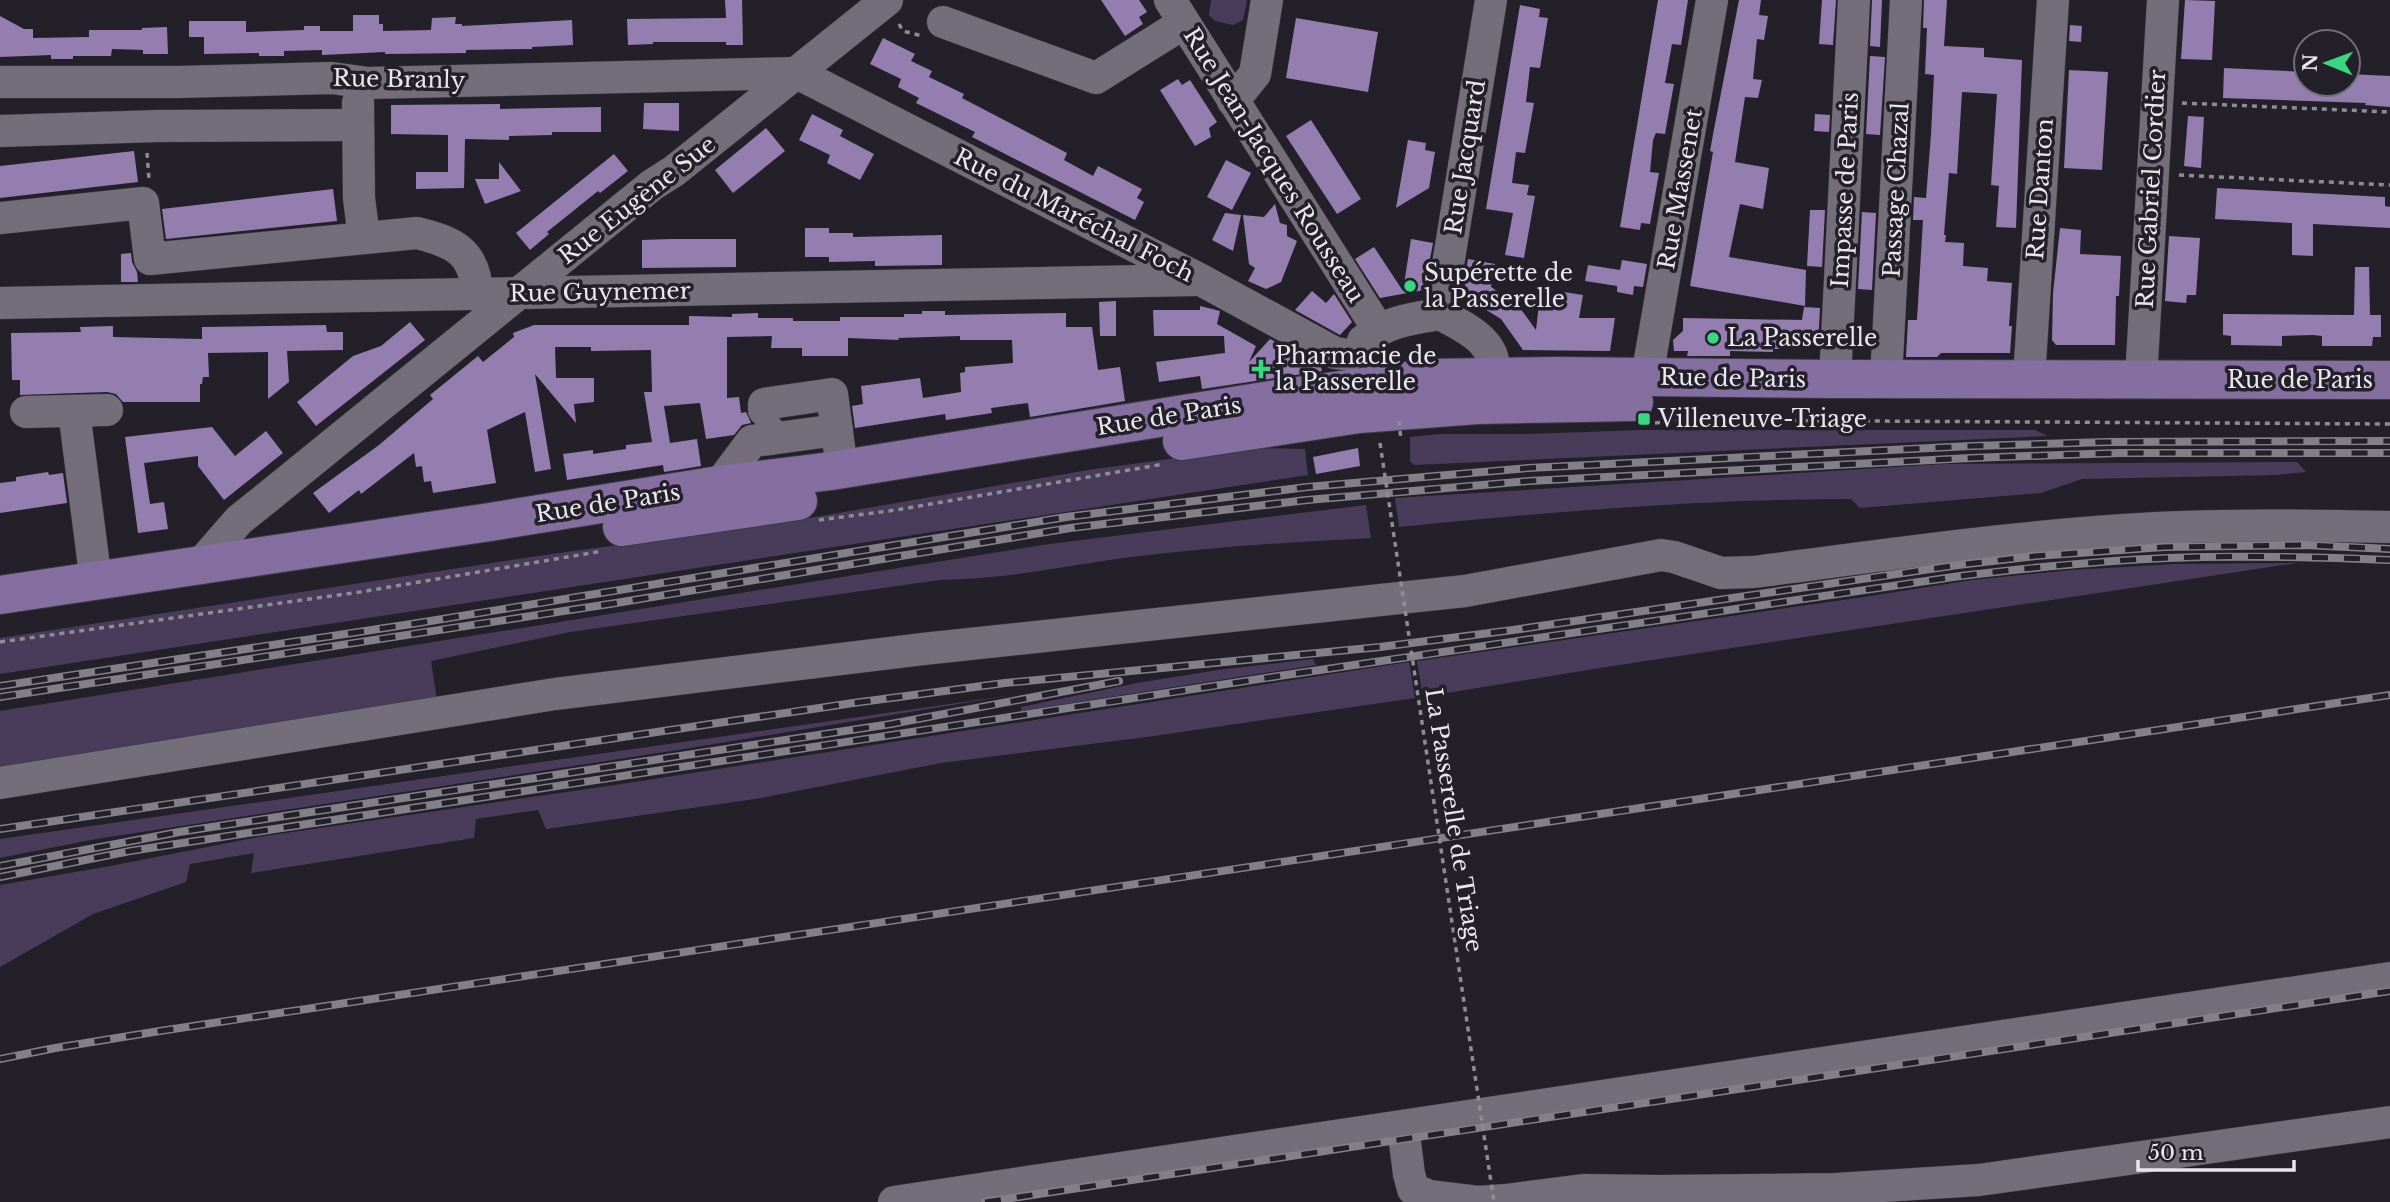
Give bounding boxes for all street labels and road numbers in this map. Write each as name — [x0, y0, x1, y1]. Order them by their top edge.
street label: Rue Jean-Jacques Rousseau — [1178, 22, 1370, 308]
street label: Rue Branly — [332, 64, 466, 94]
street label: Rue Gabriel Cordier — [2131, 69, 2171, 309]
street label: Rue Jacquard — [1439, 78, 1491, 236]
street label: Impasse de Paris — [1826, 91, 1864, 289]
street label: Passage Chazal — [1877, 102, 1915, 278]
street label: Rue Massenet — [1652, 106, 1708, 272]
street label: Rue Danton — [2021, 117, 2059, 261]
street label: Rue Eugène Sue — [553, 130, 721, 270]
street label: Rue du Maréchal Foch — [949, 142, 1199, 288]
street label: Rue Guynemer — [509, 276, 691, 308]
street label: Rue de Paris — [1660, 363, 1806, 393]
street label: Rue de Paris — [2227, 366, 2373, 394]
street label: Rue de Paris — [1095, 391, 1243, 441]
street label: Rue de Paris — [534, 478, 682, 528]
street label: La Passerelle de Triage — [1419, 686, 1489, 954]

